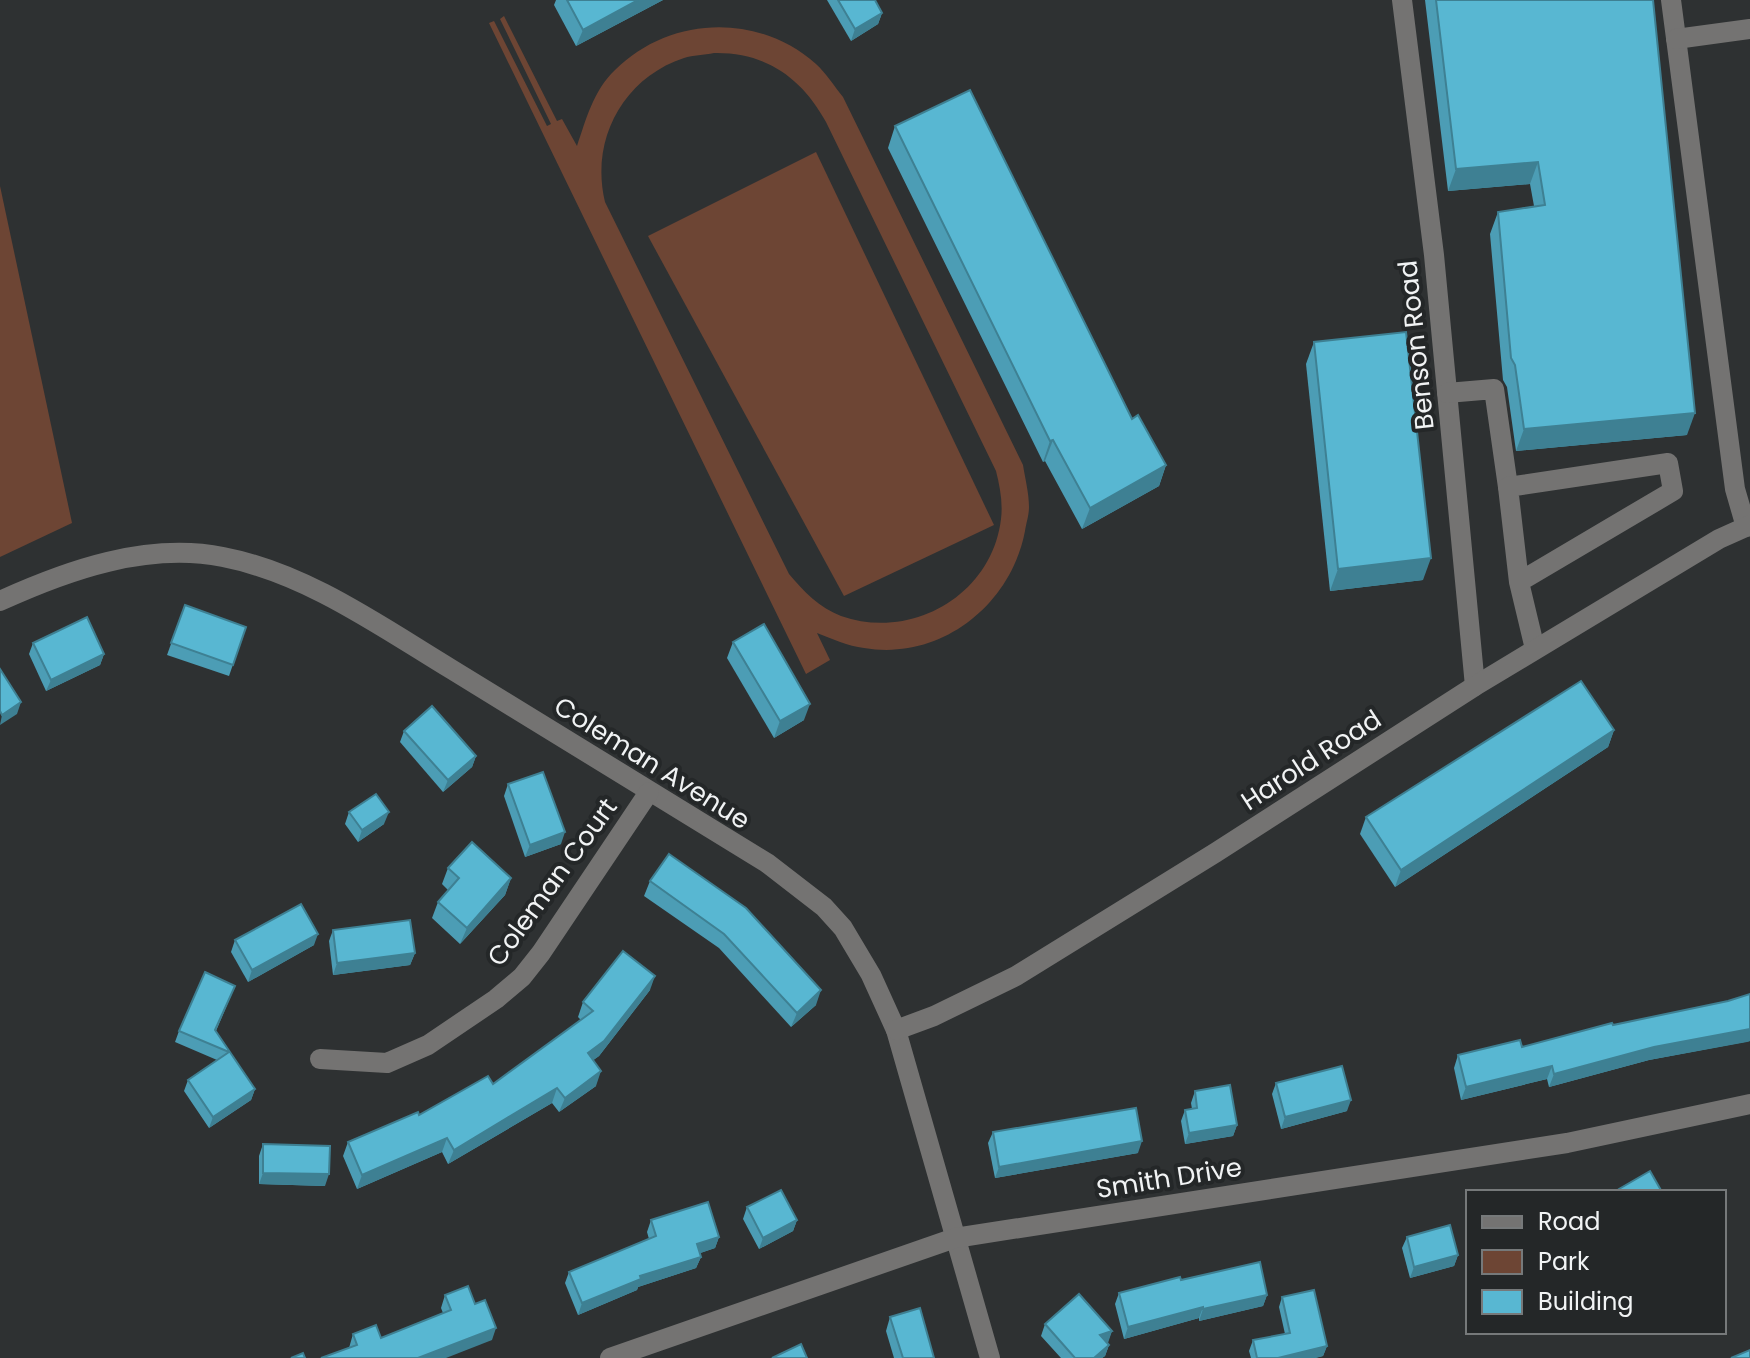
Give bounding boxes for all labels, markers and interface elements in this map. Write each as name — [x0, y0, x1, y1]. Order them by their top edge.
street label: Benson Road — [1389, 259, 1443, 431]
street label: Coleman Avenue — [547, 688, 757, 838]
street label: Harold Road — [1234, 701, 1388, 819]
street label: Coleman Court — [479, 791, 625, 973]
street label: Smith Drive — [1094, 1149, 1244, 1207]
legend — [1466, 1190, 1726, 1334]
text: Road — [1538, 1205, 1600, 1238]
text: Park — [1538, 1245, 1590, 1278]
text: Building — [1538, 1285, 1634, 1318]

